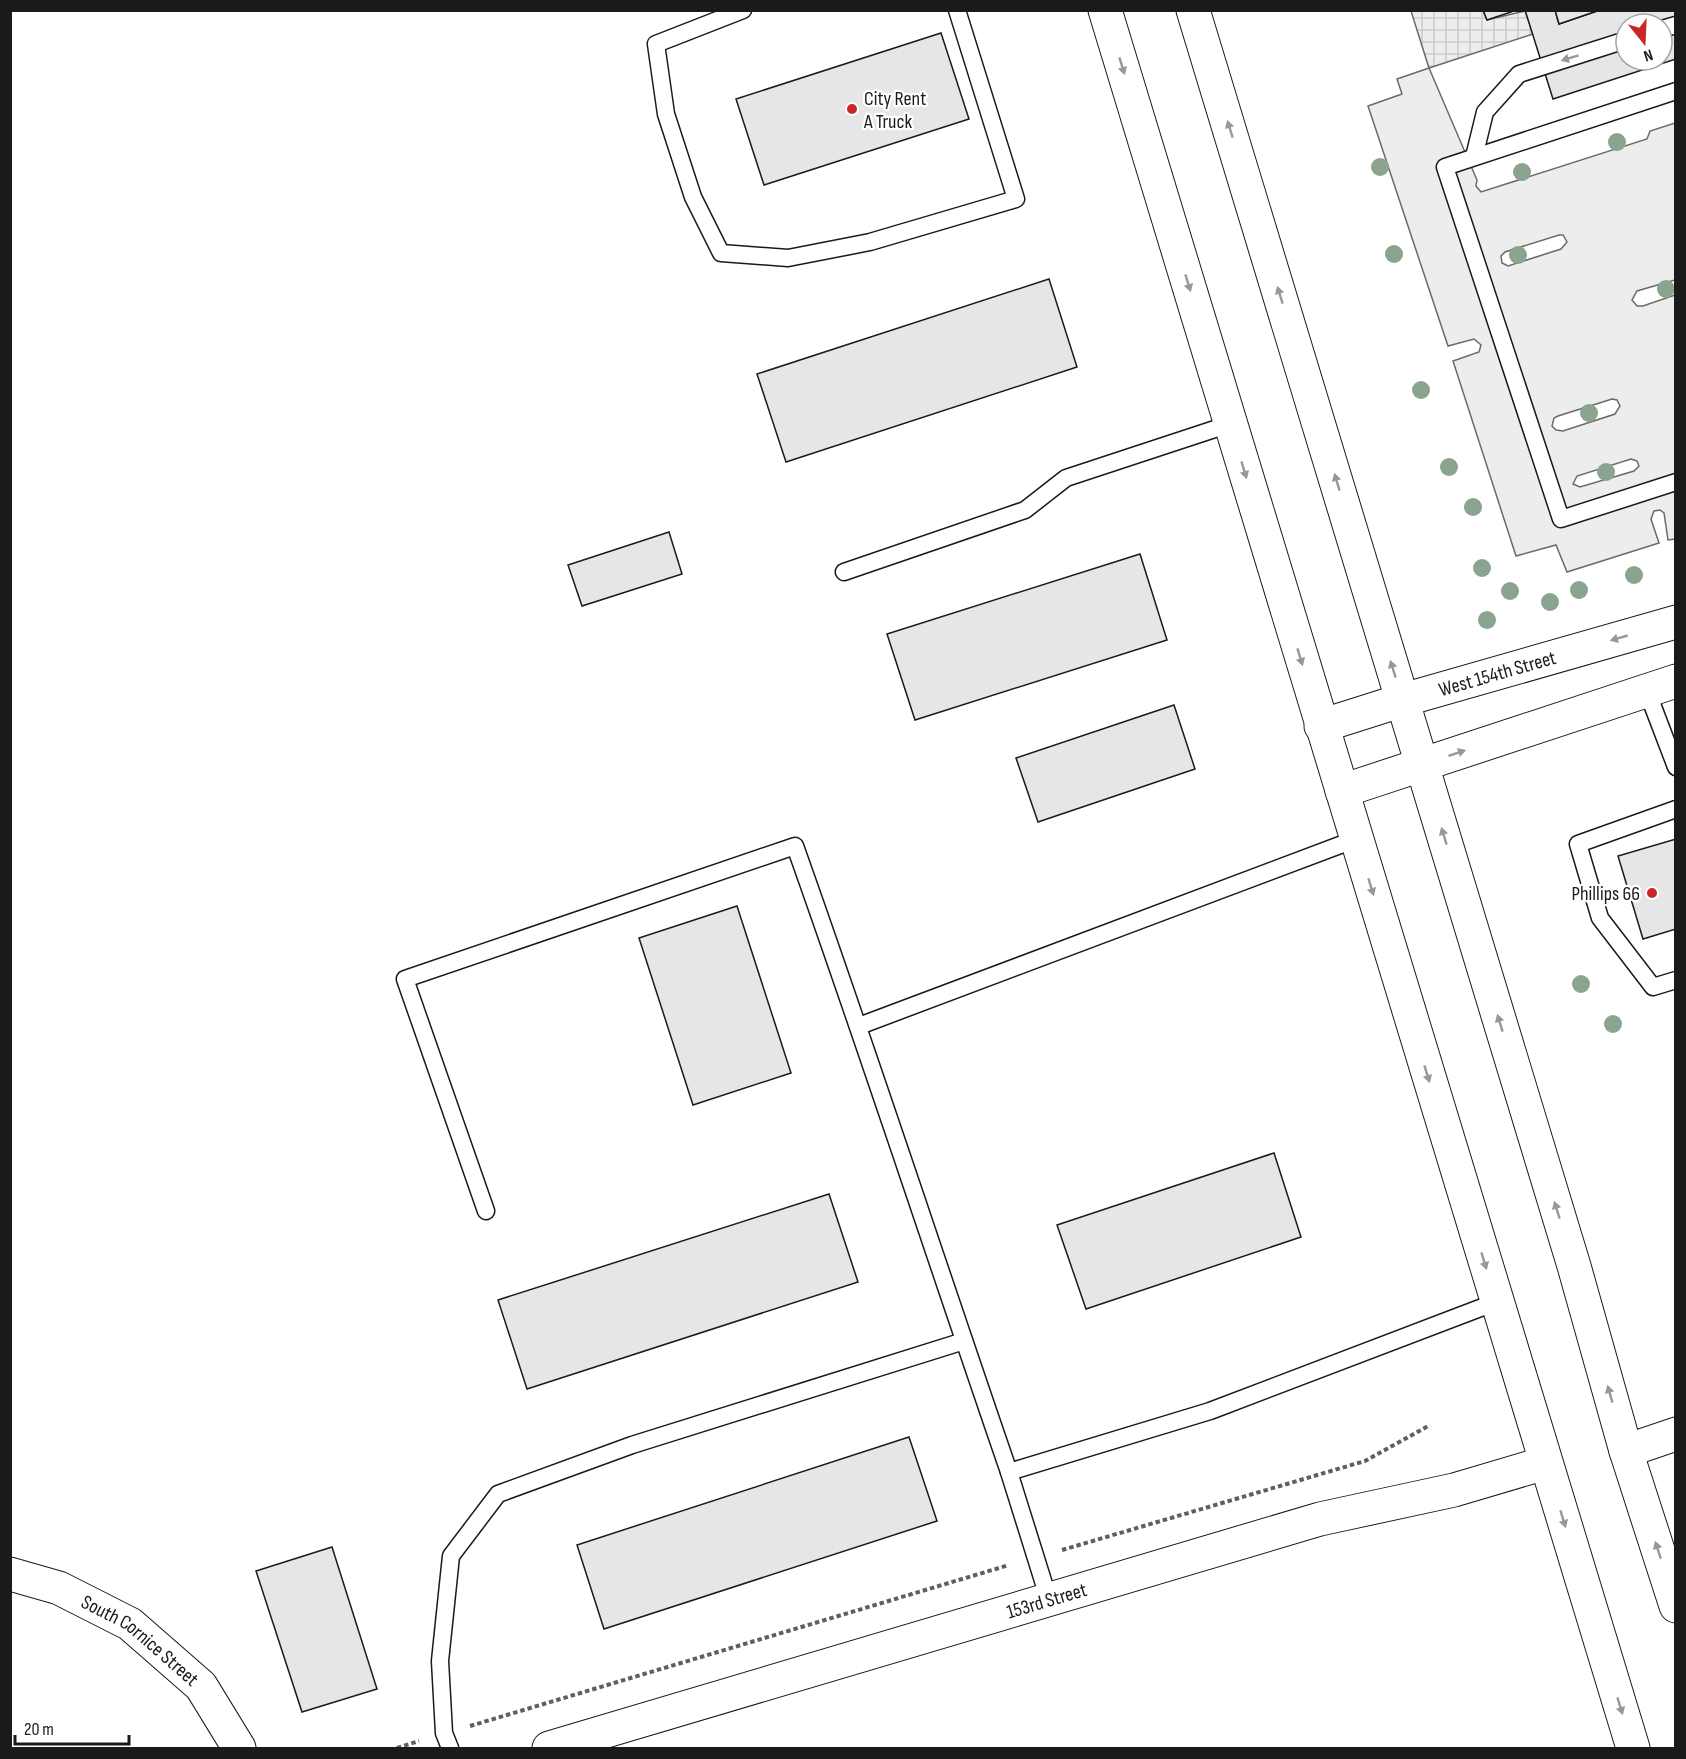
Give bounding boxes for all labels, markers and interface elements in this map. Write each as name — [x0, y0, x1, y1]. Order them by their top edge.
north arrow — [1614, 12, 1674, 72]
text: N — [1641, 44, 1655, 65]
one-way arrow — [1561, 54, 1579, 63]
one-way arrow — [1118, 58, 1127, 76]
place label: City Rent A Truck — [863, 87, 926, 134]
marker: City Rent A Truck — [845, 102, 859, 116]
one-way arrow — [1224, 120, 1234, 138]
one-way arrow — [1184, 274, 1193, 292]
one-way arrow — [1275, 286, 1284, 304]
one-way arrow — [1240, 461, 1249, 479]
one-way arrow — [1332, 473, 1341, 491]
one-way arrow — [1610, 634, 1628, 643]
street label: West 154th Street — [1436, 646, 1559, 702]
one-way arrow — [1296, 648, 1305, 666]
one-way arrow — [1388, 660, 1397, 678]
one-way arrow — [1448, 748, 1466, 758]
one-way arrow — [1439, 827, 1448, 845]
one-way arrow — [1367, 878, 1376, 896]
place label: Phillips 66 — [1572, 882, 1640, 906]
marker: Phillips 66 — [1645, 886, 1659, 900]
one-way arrow — [1495, 1014, 1504, 1032]
one-way arrow — [1423, 1065, 1432, 1083]
one-way arrow — [1552, 1201, 1561, 1219]
one-way arrow — [1479, 1252, 1489, 1270]
one-way arrow — [1605, 1385, 1614, 1403]
one-way arrow — [1558, 1510, 1568, 1528]
one-way arrow — [1652, 1541, 1662, 1559]
street label: 153rd Street — [1004, 1578, 1090, 1624]
street label: South Cornice Street — [77, 1590, 203, 1691]
one-way arrow — [1616, 1697, 1625, 1715]
scale bar — [15, 1708, 129, 1746]
text: 20 m — [24, 1719, 54, 1740]

